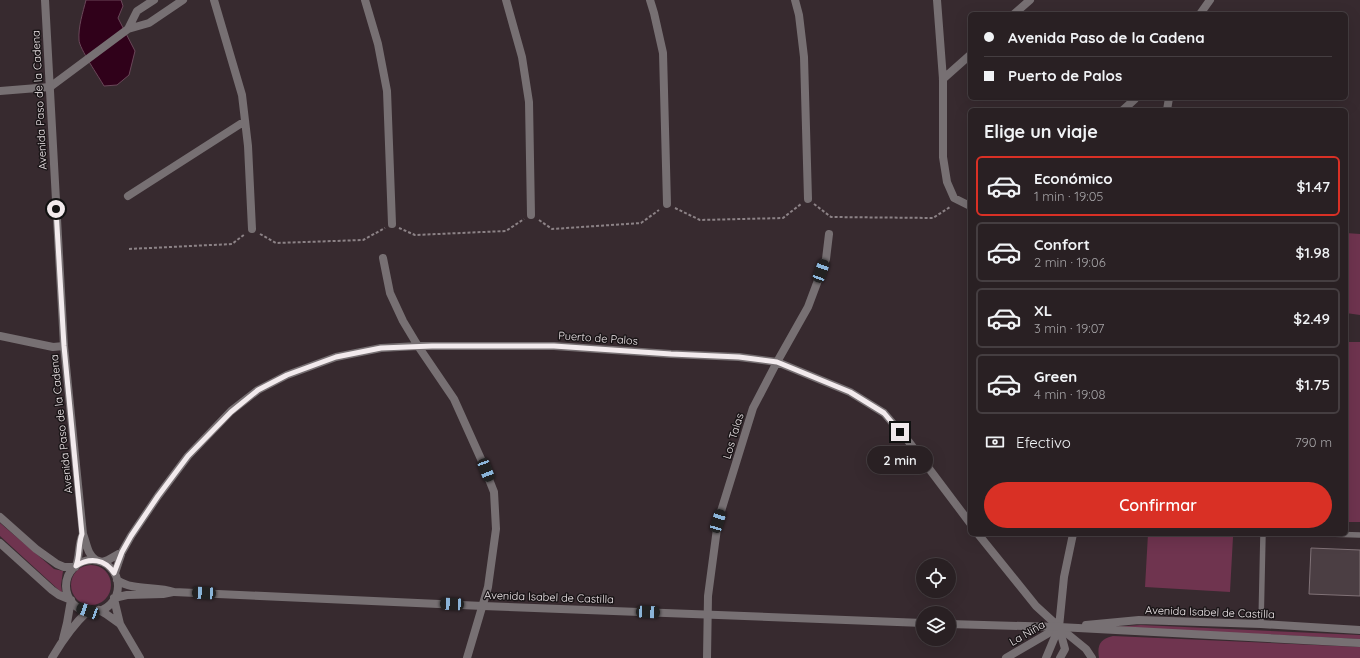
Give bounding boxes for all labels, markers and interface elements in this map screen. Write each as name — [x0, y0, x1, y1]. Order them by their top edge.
text: Avenida Paso de la Cadena — [1008, 28, 1205, 47]
street label: Avenida Paso de la Cadena — [28, 30, 50, 170]
text: Puerto de Palos — [1008, 66, 1122, 85]
text: Elige un viaje — [984, 120, 1098, 143]
icon: car — [986, 168, 1022, 204]
text: Económico — [1034, 169, 1113, 188]
text: $1.47 — [1296, 177, 1330, 196]
text: 1 min · 19:05 — [1034, 188, 1103, 204]
route start — [47, 200, 65, 218]
icon: car — [986, 234, 1022, 270]
text: Confort — [1034, 235, 1090, 254]
text: $1.98 — [1295, 243, 1330, 262]
text: 2 min · 19:06 — [1034, 254, 1106, 270]
car — [811, 258, 831, 284]
icon: car — [986, 300, 1022, 336]
text: XL — [1034, 301, 1052, 320]
text: $2.49 — [1293, 309, 1330, 328]
text: 3 min · 19:07 — [1034, 320, 1104, 336]
street label: Puerto de Palos — [558, 328, 638, 348]
street label: Avenida Paso de la Cadena — [47, 354, 75, 494]
icon: car — [986, 366, 1022, 402]
text: Green — [1034, 367, 1077, 386]
text: $1.75 — [1296, 375, 1330, 394]
text: 4 min · 19:08 — [1034, 386, 1105, 402]
street label: Los Talas — [719, 411, 747, 461]
route end — [891, 423, 909, 441]
icon: cash — [984, 431, 1006, 453]
text: Efectivo — [1016, 433, 1071, 452]
text: 790 m — [1295, 434, 1332, 450]
callout: 2 min — [867, 446, 933, 474]
text: 2 min — [883, 452, 917, 468]
car — [476, 457, 496, 483]
button: Confirmar — [984, 482, 1332, 528]
car — [709, 508, 727, 534]
map controls — [916, 558, 956, 646]
button: locate — [916, 558, 956, 598]
car — [192, 586, 216, 600]
street label: Avenida Isabel de Castilla — [484, 588, 614, 606]
car — [440, 597, 464, 611]
car — [75, 601, 101, 621]
street label: Avenida Isabel de Castilla — [1145, 603, 1275, 621]
car — [636, 605, 660, 619]
button: layers — [916, 606, 956, 646]
street label: La Niña — [1007, 617, 1047, 649]

